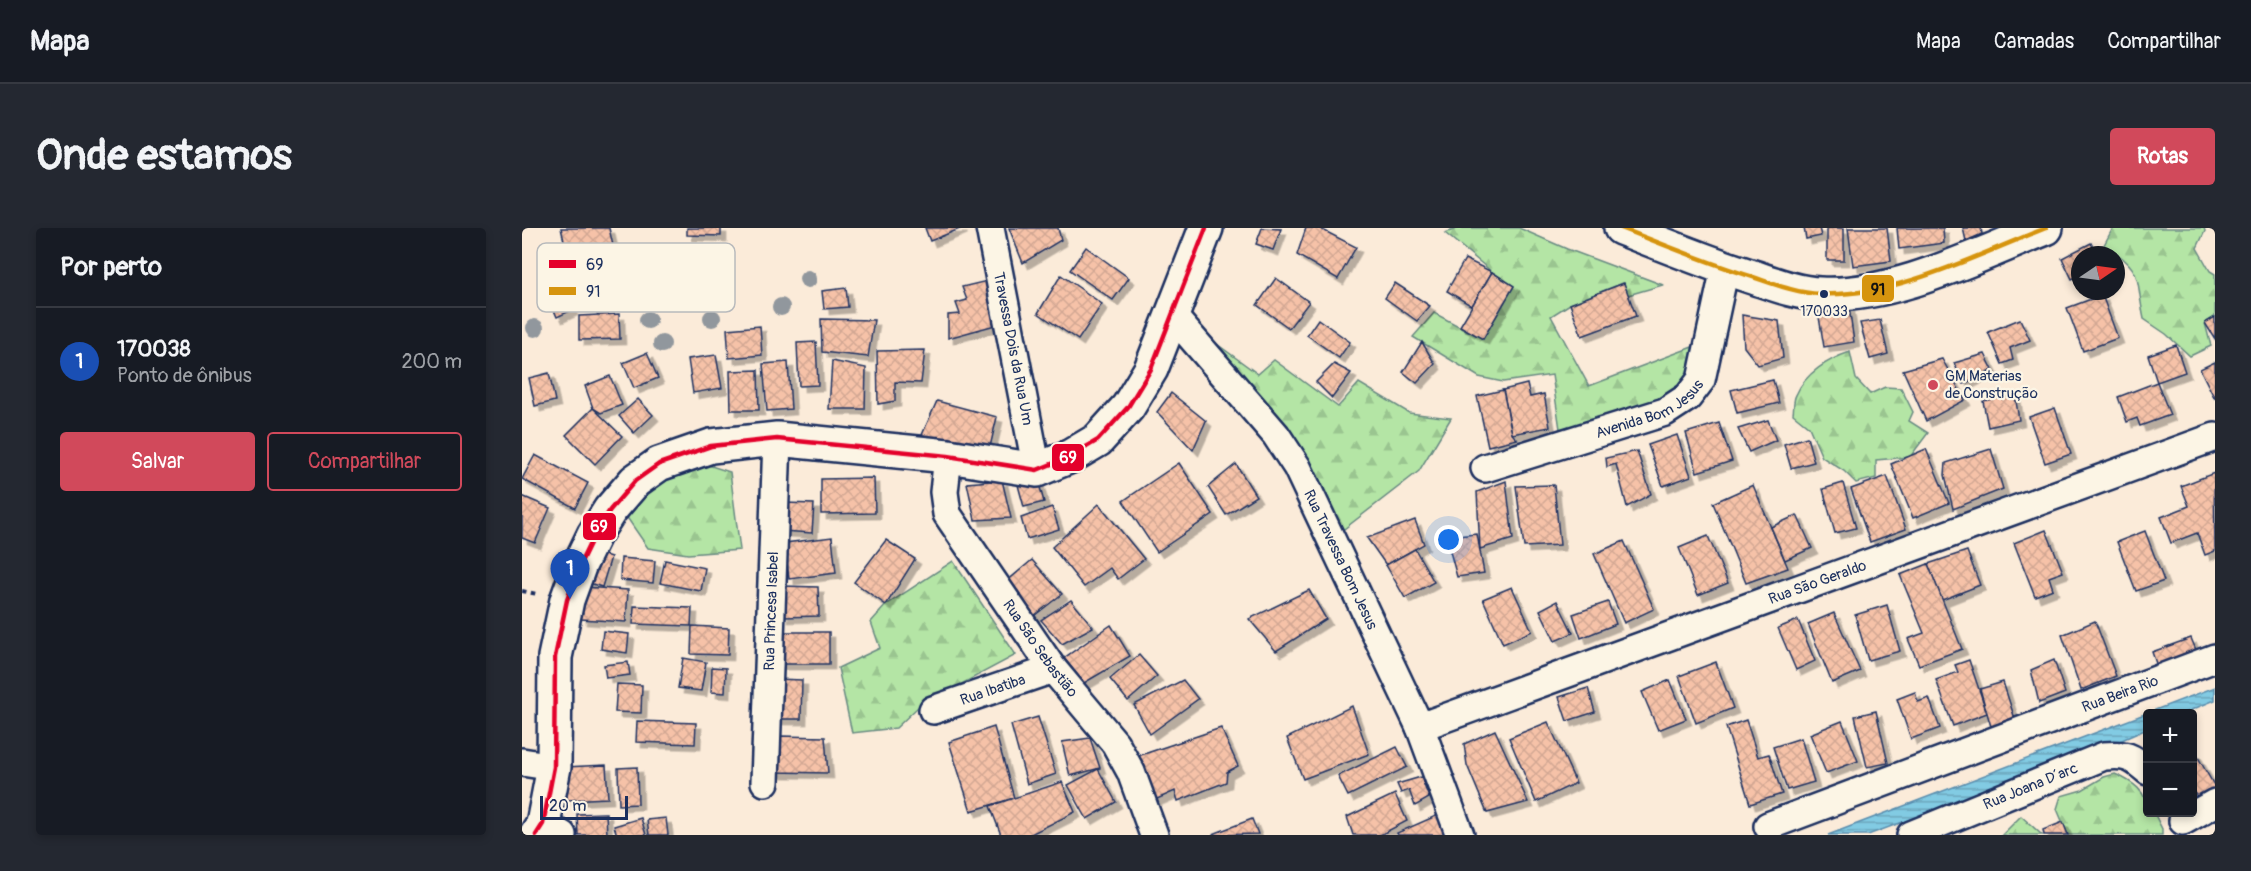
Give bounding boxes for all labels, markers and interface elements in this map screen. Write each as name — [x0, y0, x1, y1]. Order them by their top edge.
text: Mapa — [30, 24, 89, 59]
text: Mapa — [1916, 28, 1961, 55]
text: Camadas — [1994, 28, 2074, 55]
text: Compartilhar — [2107, 28, 2221, 55]
button: Rotas — [2110, 128, 2215, 185]
text: Onde estamos — [36, 130, 292, 182]
legend — [537, 243, 735, 312]
north arrow — [2071, 246, 2125, 300]
text: Por perto — [60, 251, 162, 283]
text: 69 — [586, 255, 604, 275]
street label: Travessa Dois da Rua Um — [989, 271, 1038, 427]
line badge: 91 — [1861, 274, 1895, 303]
text: 91 — [1871, 280, 1885, 300]
text: 91 — [586, 282, 601, 302]
marker: 170033 — [1818, 288, 1830, 300]
place label: 170033 — [1800, 303, 1848, 320]
text: 170038 — [117, 335, 191, 363]
text: 1 — [76, 349, 83, 374]
text: 200 m — [401, 349, 462, 374]
text: Ponto de ônibus — [117, 363, 252, 388]
place label: GM Materias de Construção — [1945, 367, 2038, 403]
street label: Avenida Bom Jesus — [1593, 375, 1708, 443]
marker: GM Materias de Construção — [1926, 378, 1940, 392]
button: Salvar — [60, 432, 255, 491]
button: Compartilhar — [267, 432, 462, 491]
line badge: 69 — [1051, 443, 1085, 472]
text: 69 — [1059, 448, 1077, 468]
street label: Rua Travessa Bom Jesus — [1300, 487, 1382, 633]
line badge: 69 — [582, 512, 617, 541]
text: 69 — [590, 517, 608, 537]
your location — [1434, 525, 1463, 554]
pin: 1 — [550, 550, 590, 599]
street label: Rua Princesa Isabel — [759, 551, 783, 671]
street label: Rua São Geraldo — [1766, 556, 1869, 609]
street label: Rua São Sebastião — [999, 596, 1082, 701]
street label: Rua Ibatiba — [958, 670, 1028, 710]
street label: Rua Beira Rio — [2079, 671, 2161, 717]
map controls — [2143, 709, 2197, 817]
button: + — [2143, 709, 2197, 763]
street label: Rua Joana D´arc — [1980, 758, 2081, 814]
button: − — [2143, 763, 2197, 817]
scale bar — [540, 793, 628, 820]
text: 20 m — [549, 796, 587, 816]

